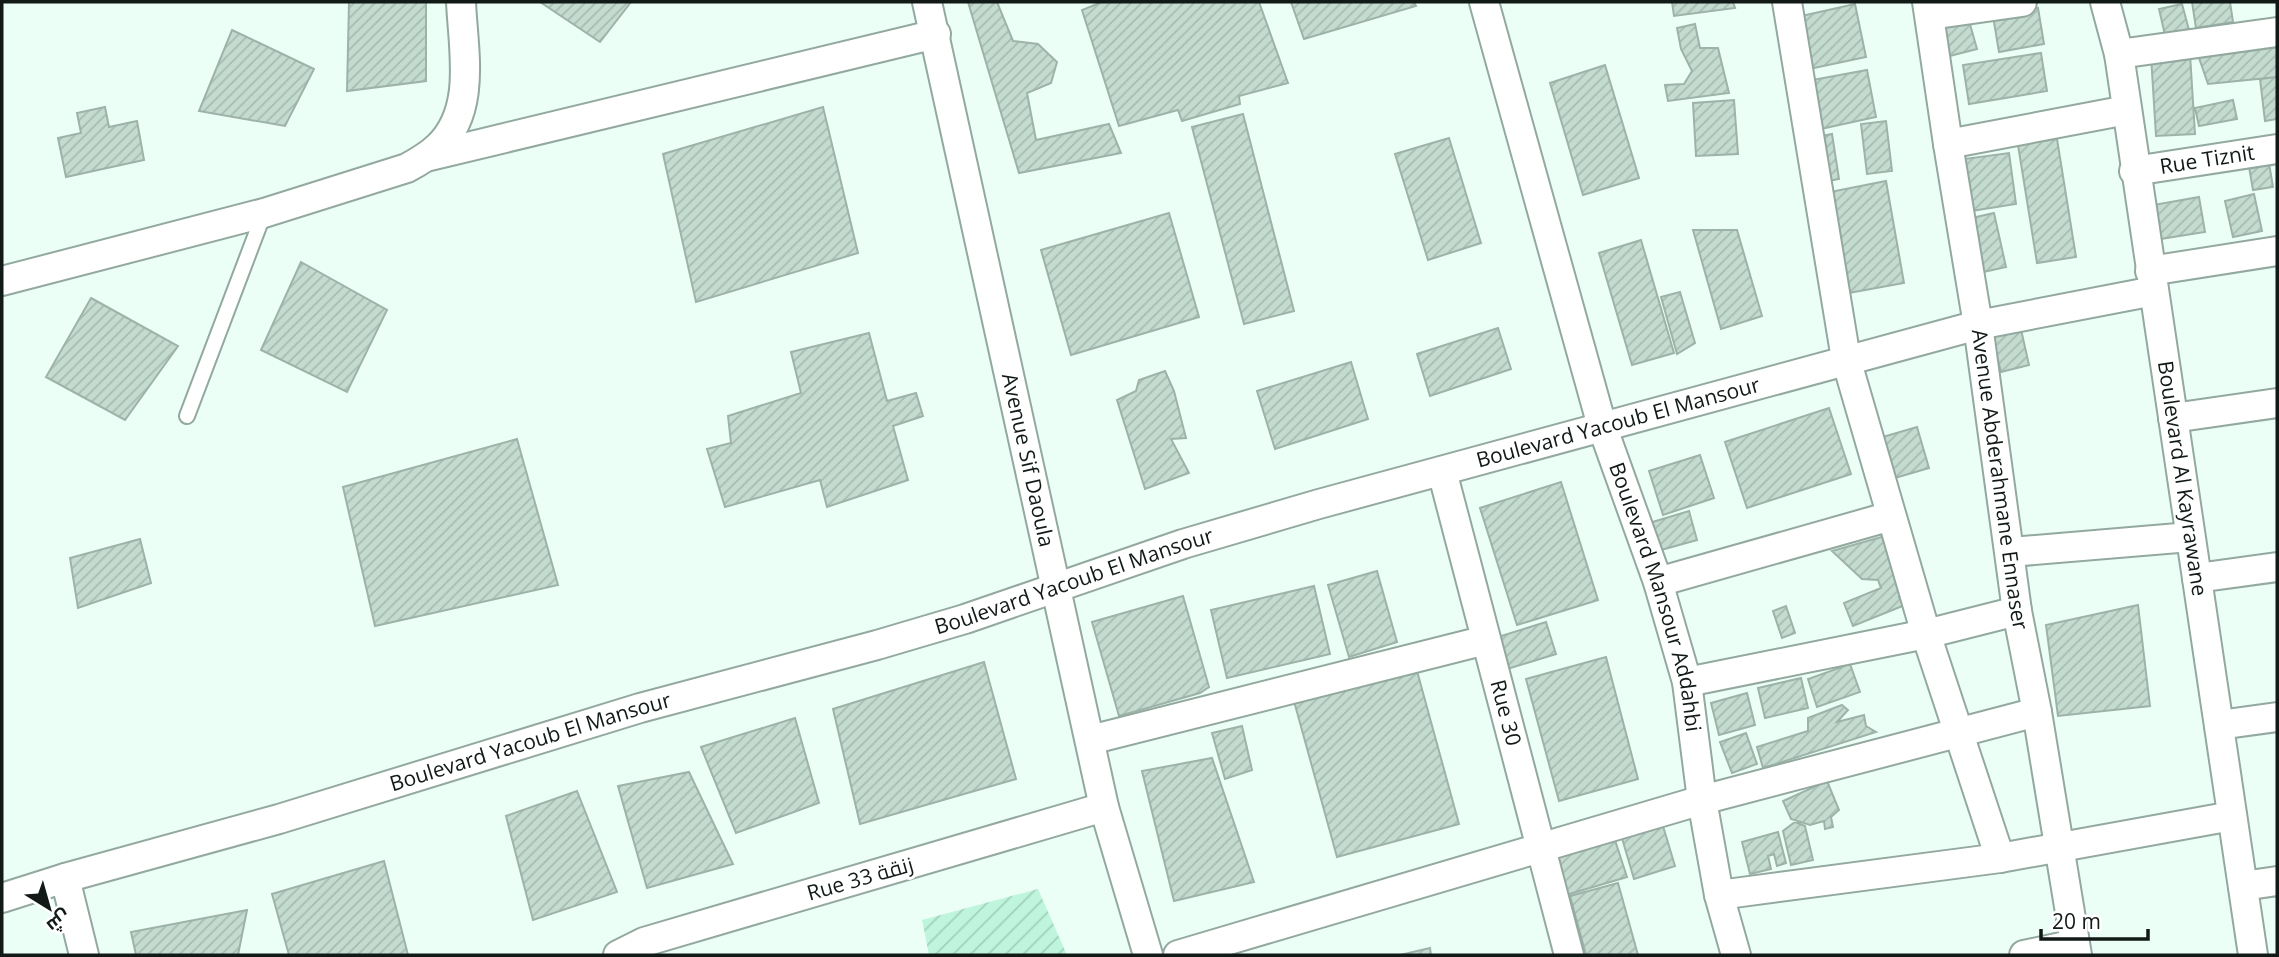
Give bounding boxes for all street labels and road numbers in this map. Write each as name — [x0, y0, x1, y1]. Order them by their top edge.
street label: Rue Tiznit — [2158, 138, 2256, 180]
street label: Avenue Abderahmane Ennaser — [1966, 327, 2035, 633]
street label: Boulevard Al Kayrawane — [2152, 359, 2214, 598]
street label: Avenue Sif Daoula — [996, 370, 1061, 549]
street label: Boulevard Yacoub El Mansour — [1473, 370, 1763, 474]
street label: Boulevard Mansour Addahbi — [1603, 458, 1708, 733]
street label: Boulevard Yacoub El Mansour — [931, 521, 1217, 640]
street label: Rue 30 — [1484, 677, 1528, 749]
street label: Boulevard Yacoub El Mansour — [386, 685, 674, 797]
street label: Rue 33 زنقة — [803, 850, 916, 907]

